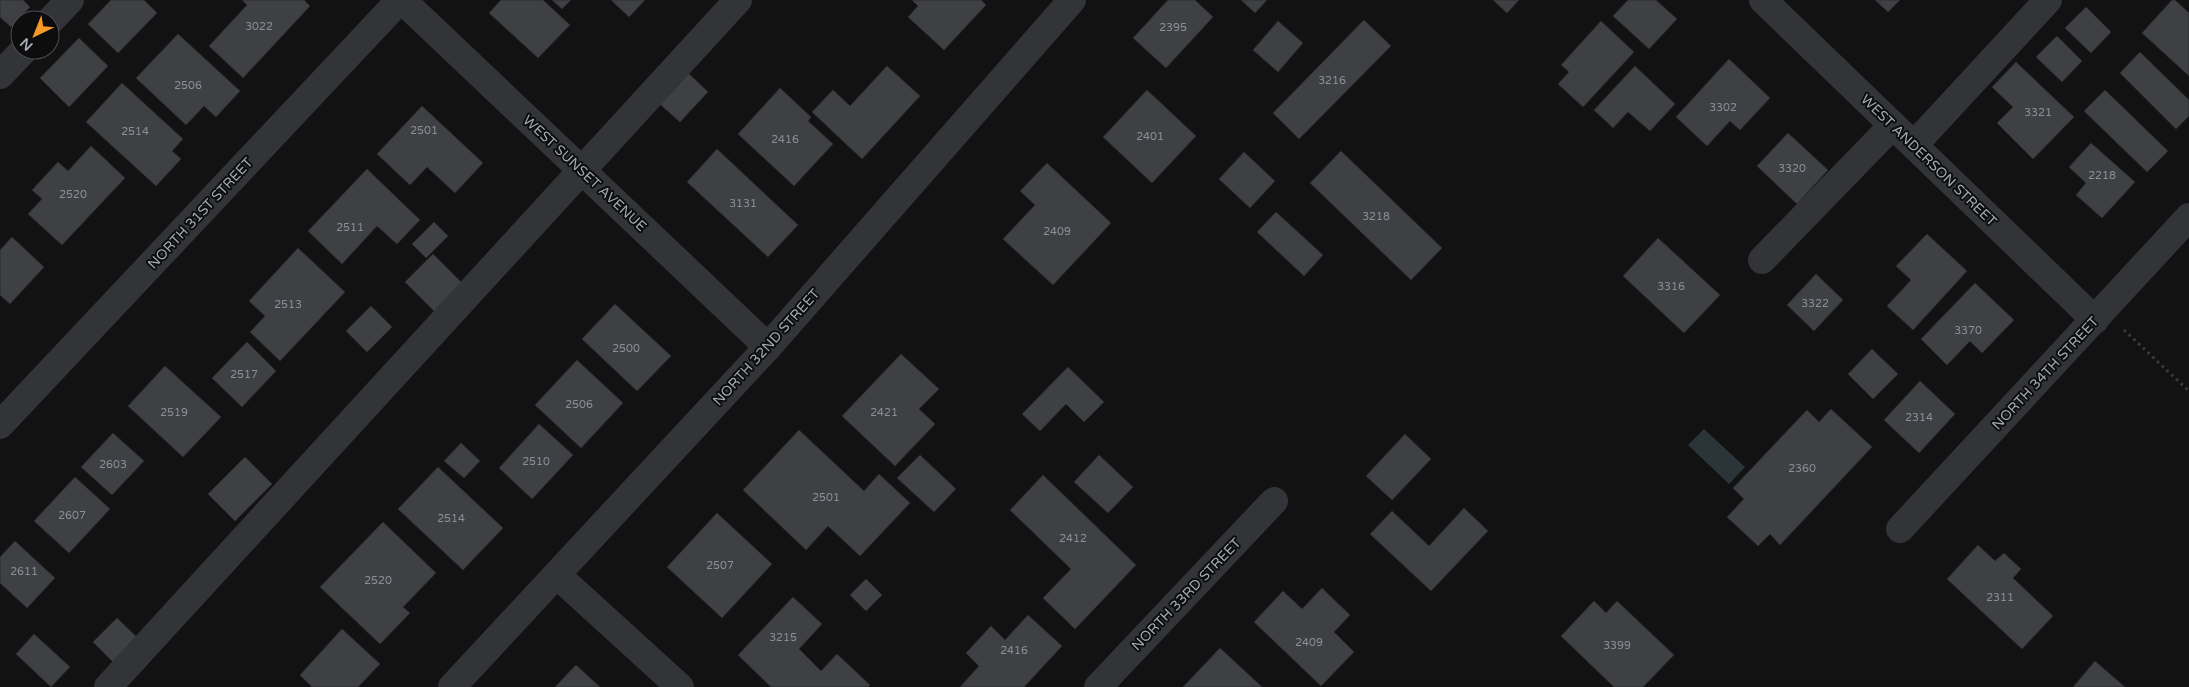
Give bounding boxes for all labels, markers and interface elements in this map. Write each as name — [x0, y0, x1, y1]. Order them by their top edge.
north arrow — [10, 10, 60, 60]
house number: 3022 — [245, 20, 273, 33]
house number: 2395 — [1159, 21, 1187, 34]
text: N — [17, 34, 36, 54]
house number: 3216 — [1318, 74, 1346, 87]
house number: 2506 — [174, 79, 202, 92]
street label: WEST ANDERSON STREET — [1857, 91, 2000, 230]
house number: 3302 — [1709, 101, 1737, 114]
house number: 3321 — [2024, 106, 2052, 119]
street label: WEST SUNSET AVENUE — [519, 112, 650, 235]
house number: 2501 — [410, 124, 438, 137]
house number: 2514 — [121, 125, 149, 138]
house number: 2401 — [1136, 130, 1164, 143]
house number: 2416 — [771, 133, 799, 146]
street label: NORTH 31ST STREET — [144, 154, 257, 273]
house number: 3320 — [1778, 162, 1806, 175]
house number: 2218 — [2088, 169, 2116, 182]
house number: 2520 — [59, 188, 87, 201]
house number: 3131 — [729, 197, 757, 210]
house number: 3218 — [1362, 210, 1390, 223]
house number: 2511 — [336, 221, 364, 234]
house number: 2409 — [1043, 225, 1071, 238]
house number: 3316 — [1657, 280, 1685, 293]
street label: NORTH 32ND STREET — [709, 285, 824, 409]
house number: 3322 — [1801, 297, 1829, 310]
house number: 2513 — [274, 298, 302, 311]
street label: NORTH 34TH STREET — [1988, 313, 2103, 433]
house number: 3370 — [1954, 324, 1982, 337]
house number: 2500 — [612, 342, 640, 355]
house number: 2517 — [230, 368, 258, 381]
house number: 2506 — [565, 398, 593, 411]
house number: 2519 — [160, 406, 188, 419]
house number: 2421 — [870, 406, 898, 419]
house number: 2314 — [1905, 411, 1933, 424]
house number: 2510 — [522, 455, 550, 468]
house number: 2603 — [99, 458, 127, 471]
house number: 2360 — [1788, 462, 1816, 475]
house number: 2501 — [812, 491, 840, 504]
house number: 2607 — [58, 509, 86, 522]
house number: 2514 — [437, 512, 465, 525]
house number: 2412 — [1059, 532, 1087, 545]
street label: NORTH 33RD STREET — [1128, 534, 1245, 654]
house number: 2507 — [706, 559, 734, 572]
house number: 2611 — [10, 565, 38, 578]
house number: 2520 — [364, 574, 392, 587]
house number: 2311 — [1986, 591, 2014, 604]
house number: 3215 — [769, 631, 797, 644]
house number: 2409 — [1295, 636, 1323, 649]
house number: 3399 — [1603, 639, 1631, 652]
house number: 2416 — [1000, 644, 1028, 657]

